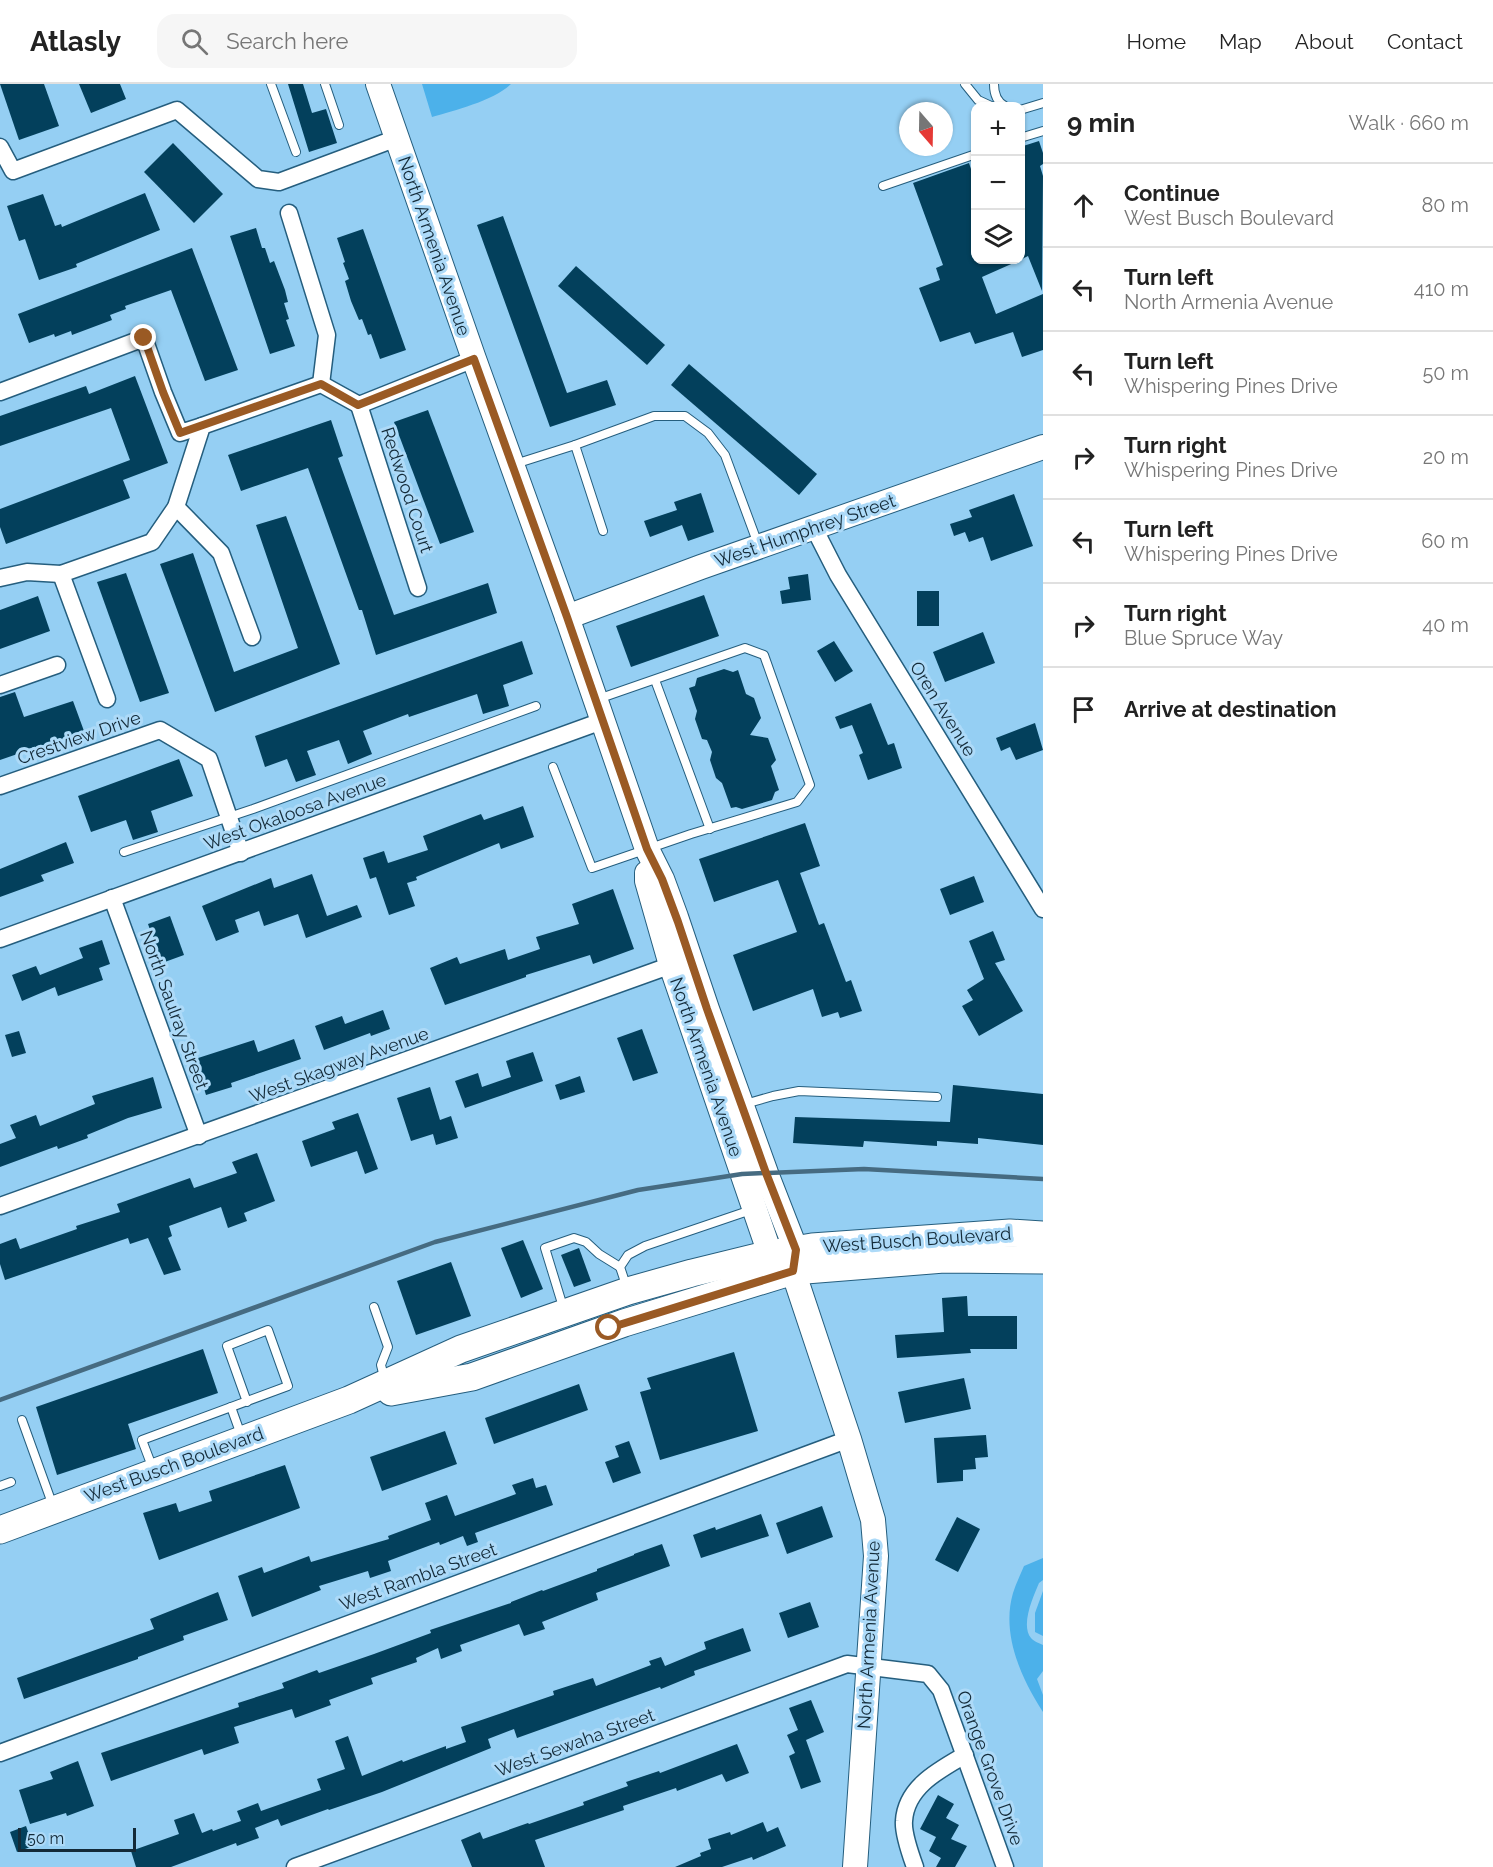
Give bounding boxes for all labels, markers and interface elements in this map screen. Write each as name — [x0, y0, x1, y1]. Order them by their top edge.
search box — [157, 14, 577, 68]
text: Atlasly — [30, 25, 121, 58]
icon: search — [178, 25, 211, 58]
text: Search here — [226, 28, 348, 54]
text: Home — [1127, 29, 1186, 54]
text: Map — [1219, 29, 1262, 54]
text: About — [1295, 29, 1354, 54]
text: Contact — [1387, 29, 1463, 54]
north arrow — [899, 102, 953, 156]
map controls — [971, 102, 1025, 264]
button: + — [971, 102, 1025, 156]
text: 9 min — [1067, 108, 1135, 138]
text: Walk · 660 m — [1348, 111, 1469, 135]
street label: North Armenia Avenue — [394, 153, 475, 339]
button: − — [971, 156, 1025, 210]
text: Continue — [1124, 180, 1220, 206]
icon: ahead — [1067, 189, 1100, 222]
text: 80 m — [1421, 193, 1469, 217]
text: West Busch Boulevard — [1124, 206, 1334, 230]
button: layers — [971, 210, 1025, 264]
text: Turn left — [1124, 264, 1214, 290]
icon: left — [1067, 273, 1100, 306]
text: 410 m — [1414, 277, 1469, 301]
text: North Armenia Avenue — [1124, 290, 1333, 314]
route end — [130, 324, 156, 350]
text: Turn left — [1124, 348, 1214, 374]
icon: left — [1067, 357, 1100, 390]
text: 50 m — [1422, 361, 1469, 385]
text: Whispering Pines Drive — [1124, 374, 1338, 398]
street label: Redwood Court — [377, 424, 438, 555]
text: Turn right — [1124, 432, 1227, 458]
icon: right — [1067, 441, 1100, 474]
text: 20 m — [1423, 445, 1469, 469]
text: Whispering Pines Drive — [1124, 458, 1338, 482]
street label: West Humphrey Street — [712, 490, 898, 571]
text: Turn left — [1124, 516, 1214, 542]
icon: left — [1067, 525, 1100, 558]
text: 60 m — [1421, 529, 1469, 553]
text: Whispering Pines Drive — [1124, 542, 1338, 566]
text: Turn right — [1124, 600, 1227, 626]
icon: right — [1067, 609, 1100, 642]
text: 40 m — [1422, 613, 1469, 637]
text: Blue Spruce Way — [1124, 626, 1283, 650]
street label: Oren Avenue — [906, 657, 981, 760]
icon: arrive — [1067, 693, 1100, 726]
text: Arrive at destination — [1124, 696, 1337, 722]
street label: Crestview Drive — [14, 706, 144, 768]
street label: West Okaloosa Avenue — [201, 769, 389, 854]
street label: North Saulray Street — [136, 927, 213, 1092]
street label: North Armenia Avenue — [666, 974, 747, 1160]
street label: West Skagway Avenue — [246, 1022, 432, 1107]
street label: West Busch Boulevard — [822, 1222, 1012, 1257]
route start — [595, 1314, 621, 1340]
street label: West Busch Boulevard — [81, 1422, 266, 1507]
street label: West Rambla Street — [336, 1538, 499, 1615]
street label: North Armenia Avenue — [853, 1540, 884, 1730]
street label: Orange Grove Drive — [953, 1688, 1028, 1848]
street label: West Sewaha Street — [492, 1704, 657, 1781]
scale bar — [18, 1825, 136, 1852]
text: 50 m — [27, 1829, 64, 1848]

